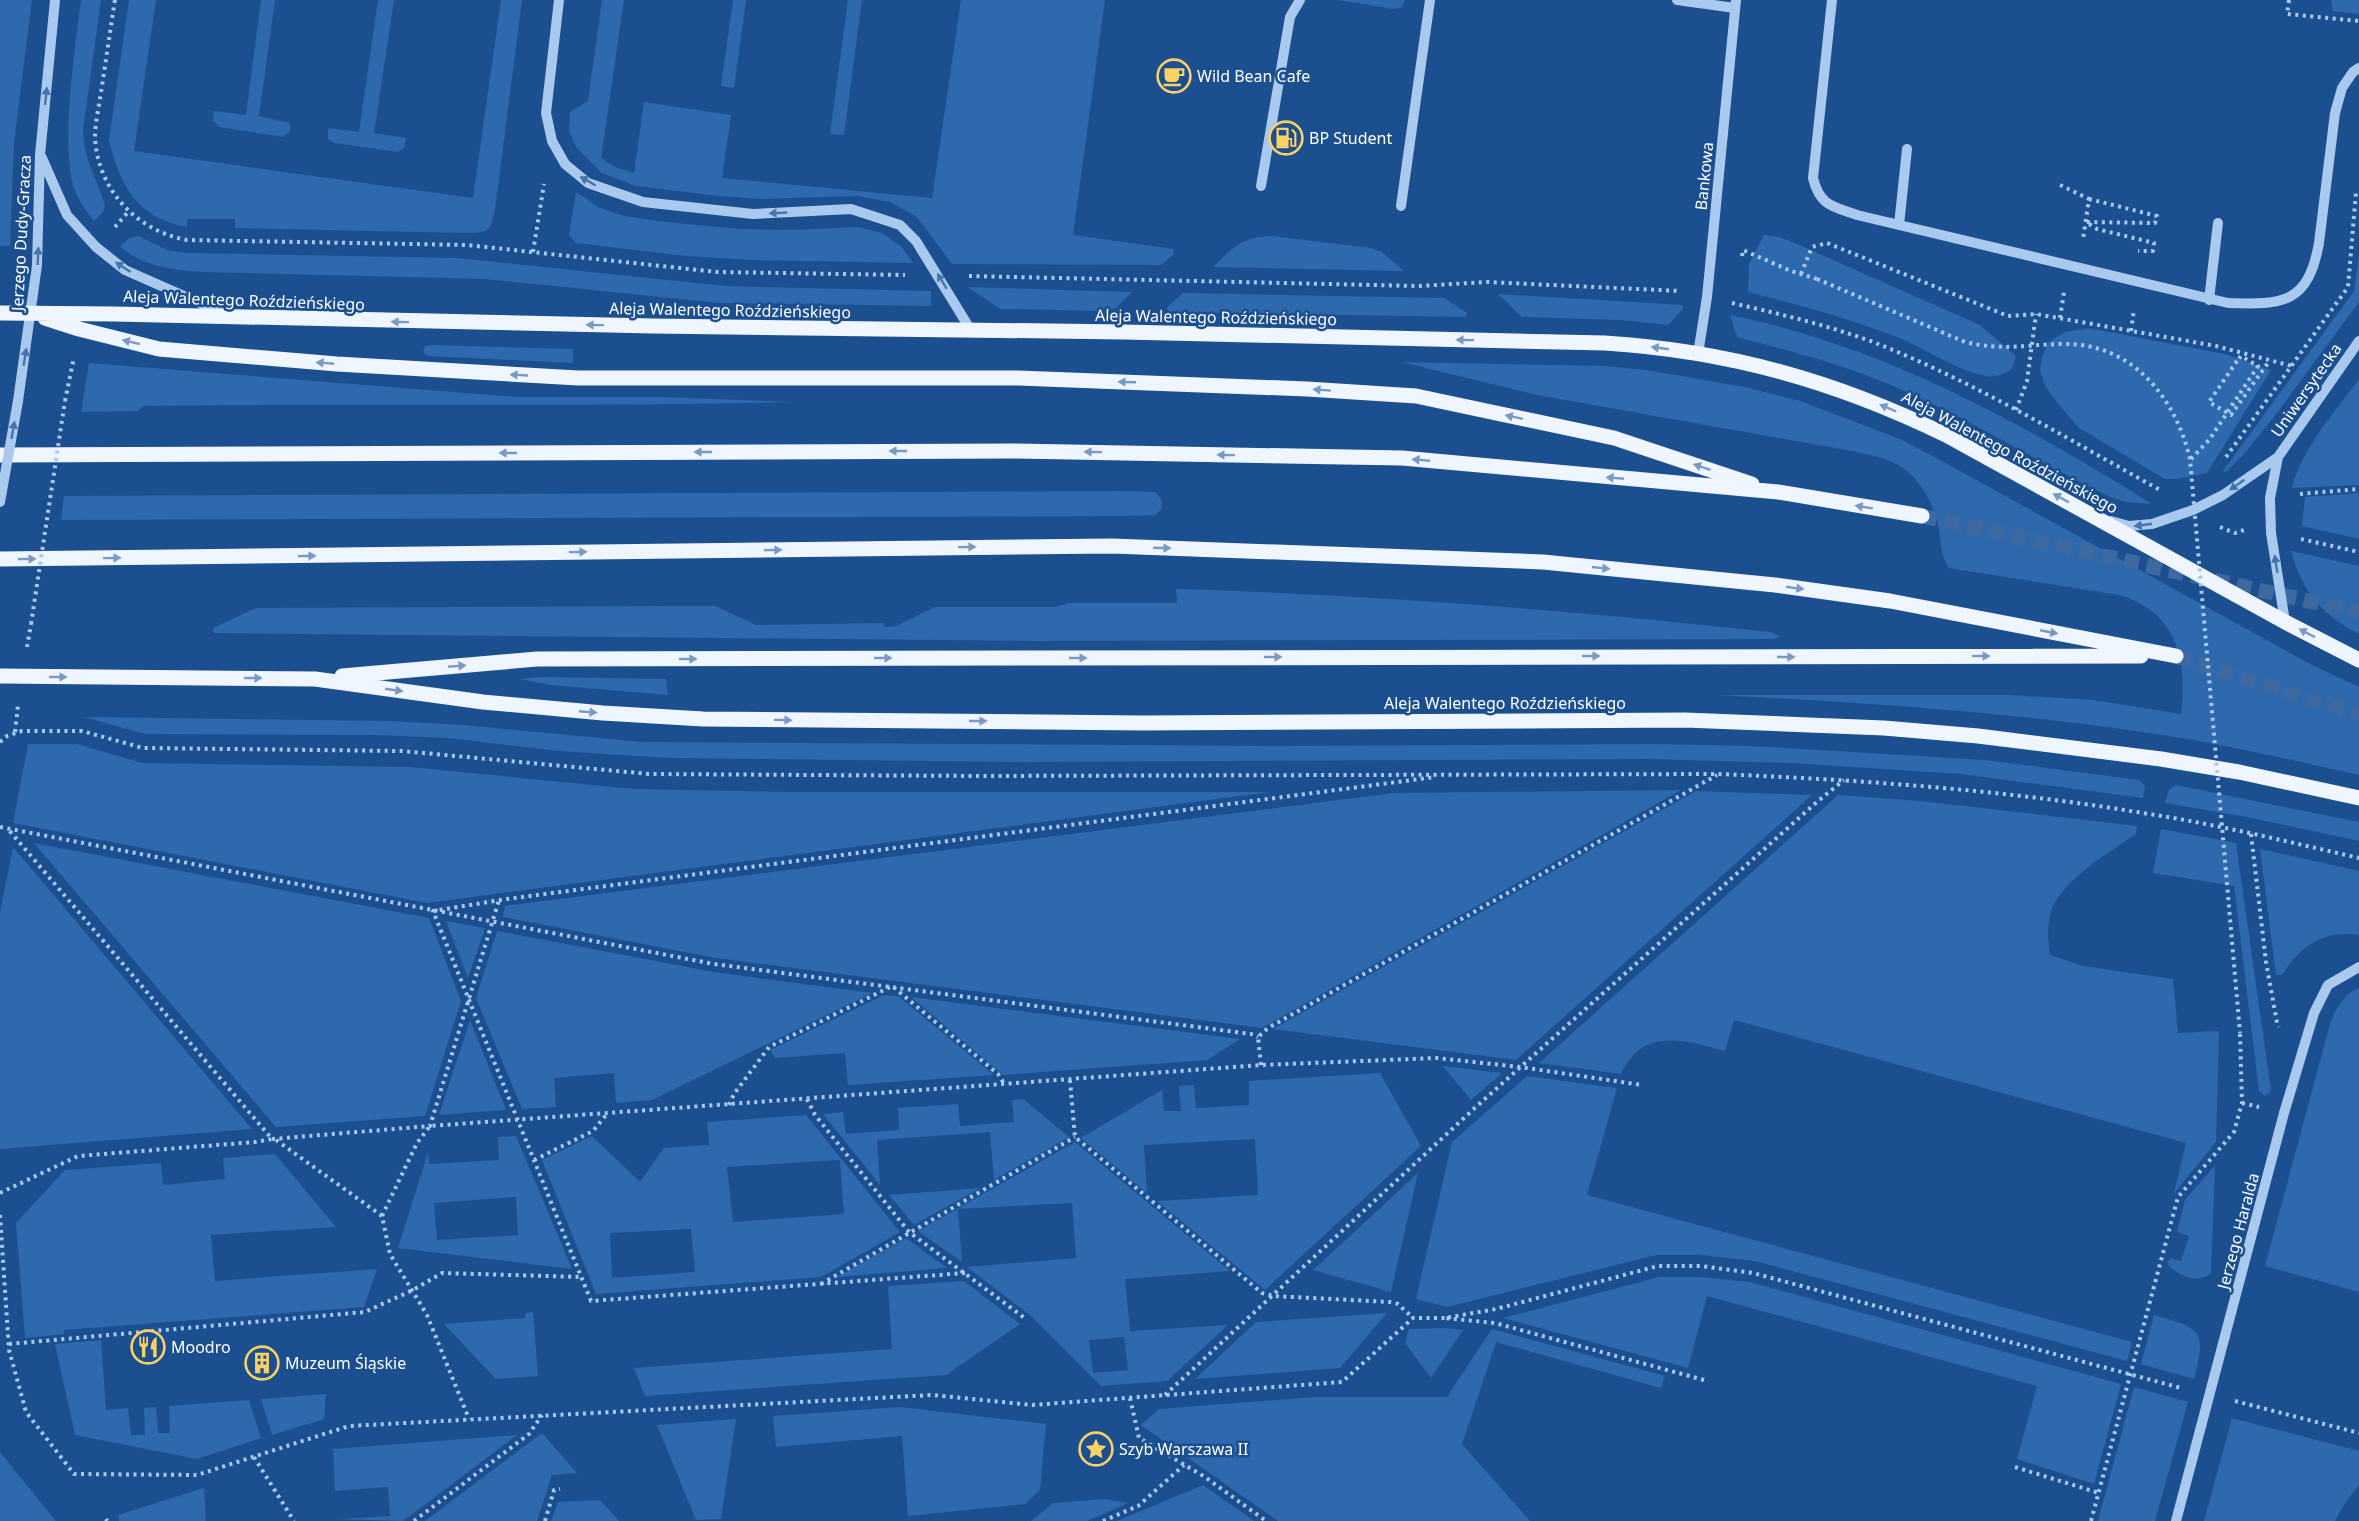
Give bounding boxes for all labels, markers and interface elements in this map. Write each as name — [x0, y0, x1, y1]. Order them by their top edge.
cafe icon: Wild Bean Cafe — [1156, 58, 1192, 94]
place label: Wild Bean Cafe — [1197, 65, 1310, 87]
one-way arrow — [41, 87, 51, 106]
fuel station icon: BP Student — [1268, 120, 1304, 156]
place label: BP Student — [1309, 127, 1392, 149]
street label: Bankowa — [1689, 141, 1719, 211]
street label: Jerzego Dudy-Gracza — [6, 155, 36, 313]
one-way arrow — [579, 176, 596, 186]
one-way arrow — [769, 208, 788, 218]
one-way arrow — [33, 246, 42, 265]
one-way arrow — [115, 261, 131, 273]
one-way arrow — [937, 273, 948, 289]
street label: Aleja Walentego Roździeńskiego — [123, 285, 365, 315]
street label: Aleja Walentego Roździeńskiego — [609, 297, 851, 323]
street label: Aleja Walentego Roździeńskiego — [1095, 304, 1337, 330]
one-way arrow — [391, 317, 410, 327]
one-way arrow — [585, 321, 604, 330]
one-way arrow — [1456, 335, 1475, 345]
one-way arrow — [122, 337, 140, 347]
street label: Uniwersytecka — [2266, 339, 2346, 441]
one-way arrow — [1650, 344, 1669, 353]
one-way arrow — [21, 348, 30, 367]
one-way arrow — [315, 358, 334, 368]
one-way arrow — [510, 370, 529, 380]
one-way arrow — [1117, 378, 1136, 387]
street label: Aleja Walentego Roździeńskiego — [1898, 385, 2122, 519]
one-way arrow — [1312, 386, 1331, 395]
one-way arrow — [1879, 403, 1897, 412]
one-way arrow — [1505, 412, 1524, 421]
one-way arrow — [9, 421, 18, 440]
one-way arrow — [888, 446, 907, 456]
one-way arrow — [693, 447, 712, 457]
one-way arrow — [1083, 447, 1102, 457]
one-way arrow — [498, 448, 517, 458]
one-way arrow — [1216, 450, 1235, 460]
one-way arrow — [1411, 455, 1430, 465]
one-way arrow — [1693, 462, 1711, 472]
one-way arrow — [1606, 473, 1625, 483]
one-way arrow — [2229, 479, 2245, 491]
one-way arrow — [2052, 493, 2069, 503]
one-way arrow — [1854, 502, 1873, 511]
one-way arrow — [2133, 520, 2152, 529]
one-way arrow — [958, 543, 977, 552]
one-way arrow — [1153, 543, 1172, 553]
one-way arrow — [763, 545, 782, 555]
one-way arrow — [568, 547, 587, 557]
one-way arrow — [298, 551, 317, 560]
one-way arrow — [103, 553, 122, 563]
one-way arrow — [17, 554, 36, 564]
one-way arrow — [2271, 555, 2280, 574]
one-way arrow — [1591, 563, 1610, 573]
one-way arrow — [1785, 584, 1804, 593]
one-way arrow — [2040, 628, 2059, 637]
one-way arrow — [2298, 628, 2315, 638]
one-way arrow — [1581, 651, 1600, 661]
one-way arrow — [1971, 651, 1990, 661]
one-way arrow — [1264, 652, 1283, 662]
one-way arrow — [1776, 652, 1795, 662]
one-way arrow — [874, 653, 893, 663]
one-way arrow — [1069, 653, 1088, 663]
one-way arrow — [679, 654, 698, 664]
one-way arrow — [448, 661, 467, 671]
one-way arrow — [49, 672, 68, 682]
one-way arrow — [244, 673, 263, 683]
one-way arrow — [385, 685, 404, 694]
street label: Aleja Walentego Roździeńskiego — [1384, 692, 1626, 714]
one-way arrow — [578, 707, 597, 717]
one-way arrow — [773, 715, 792, 725]
one-way arrow — [968, 716, 987, 726]
street label: Jerzego Haralda — [2211, 1171, 2264, 1293]
restaurant icon: Moodro — [130, 1329, 166, 1365]
place label: Moodro — [171, 1336, 231, 1358]
building icon: Muzeum Śląskie — [244, 1345, 280, 1381]
place label: Muzeum Śląskie — [285, 1352, 406, 1374]
place icon: Szyb Warszawa II — [1078, 1431, 1114, 1467]
place label: Szyb Warszawa II — [1119, 1438, 1248, 1460]

